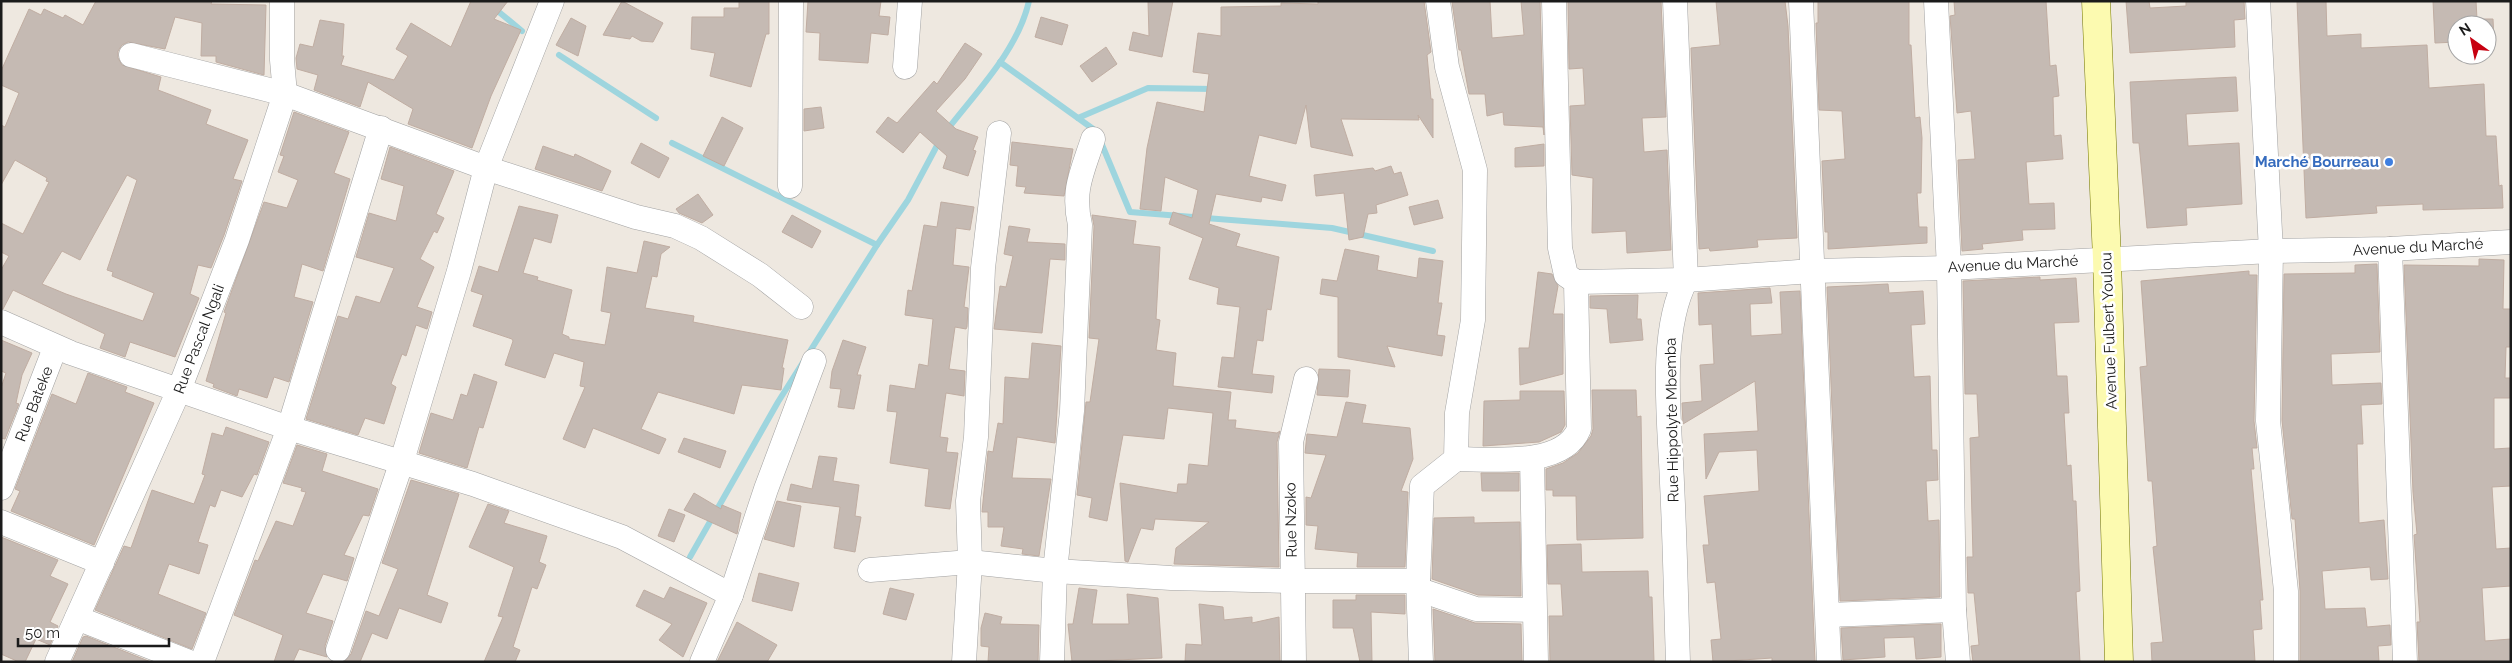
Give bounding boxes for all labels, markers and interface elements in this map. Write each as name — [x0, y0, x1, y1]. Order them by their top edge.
north arrow — [2447, 15, 2497, 65]
text: N — [2456, 19, 2474, 39]
place label: Marché Bourreau — [2255, 153, 2379, 171]
marker: Marché Bourreau — [2383, 156, 2395, 168]
street label: Avenue du Marché — [2352, 235, 2484, 259]
street label: Avenue du Marché — [1947, 252, 2079, 276]
street label: Avenue Fulbert Youlou — [2097, 252, 2121, 410]
street label: Rue Pascal Ngali — [170, 282, 228, 396]
street label: Rue Hippolyte Mbemba — [1662, 337, 1682, 503]
street label: Rue Bateke — [11, 364, 57, 444]
street label: Rue Nzoko — [1281, 482, 1301, 558]
scale bar — [18, 616, 169, 648]
text: 50 m — [25, 624, 60, 642]

